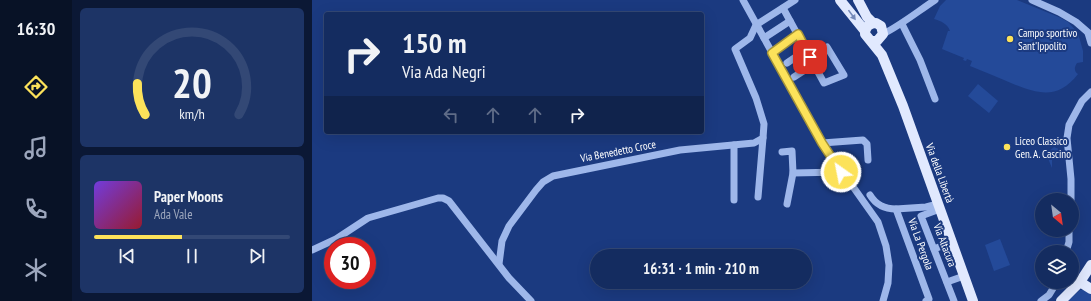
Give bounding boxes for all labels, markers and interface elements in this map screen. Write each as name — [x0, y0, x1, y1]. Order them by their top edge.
one-way arrow — [848, 10, 857, 21]
text: 16:30 — [17, 17, 55, 40]
text: 150 m — [402, 24, 466, 61]
place label: Campo sportivo Sant'Ippolito — [1018, 26, 1078, 53]
icon: right — [336, 28, 388, 80]
marker: Campo sportivo Sant'Ippolito — [1005, 34, 1015, 44]
pin — [793, 40, 827, 74]
icon: arrive — [799, 46, 821, 68]
text: 20 — [172, 56, 212, 109]
text: Via Ada Negri — [402, 60, 486, 83]
icon: directions — [22, 73, 50, 101]
text: km/h — [179, 104, 205, 123]
icon: left — [440, 104, 462, 126]
icon: ahead — [482, 104, 504, 126]
icon: ahead — [524, 104, 546, 126]
icon: right — [566, 104, 588, 126]
icon: music — [22, 134, 50, 162]
place label: Liceo Classico Gen. A. Cascino — [1015, 134, 1071, 161]
street label: Via Benedetto Croce — [578, 137, 657, 165]
street label: Via della Libertà — [922, 140, 957, 205]
marker: Liceo Classico Gen. A. Cascino — [1002, 142, 1012, 152]
position arrow — [820, 151, 862, 193]
text: Paper Moons — [154, 187, 223, 206]
north arrow — [1035, 193, 1079, 237]
map controls — [1035, 193, 1079, 289]
icon: phone — [22, 195, 50, 223]
text: Ada Vale — [154, 206, 193, 223]
street label: Via La Pergola — [905, 215, 937, 272]
street label: Via Altacura — [930, 220, 960, 269]
speed limit sign: 30 — [324, 237, 376, 289]
icon: previous — [116, 245, 138, 267]
icon: pause — [181, 245, 203, 267]
icon: next — [246, 245, 268, 267]
button: layers — [1035, 245, 1079, 289]
icon: climate — [22, 256, 50, 284]
text: 16:31 · 1 min · 210 m — [643, 259, 759, 278]

